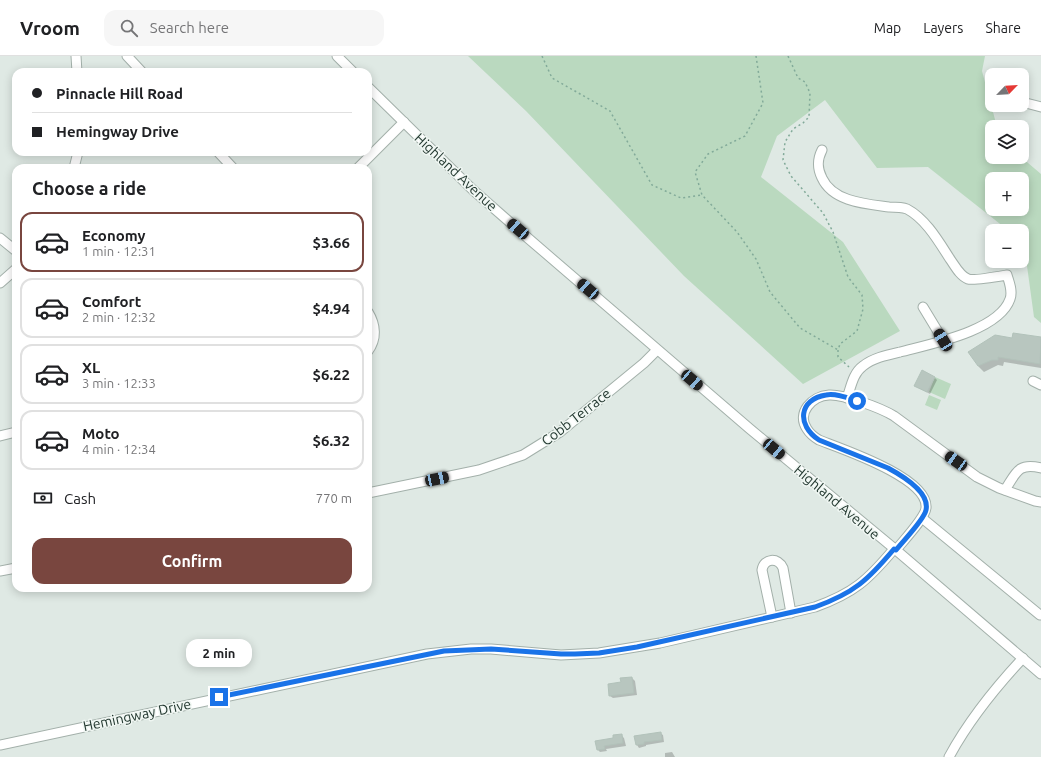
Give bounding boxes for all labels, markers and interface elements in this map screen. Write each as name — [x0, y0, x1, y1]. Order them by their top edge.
search box — [104, 10, 384, 46]
text: Vroom — [20, 17, 80, 39]
icon: search — [118, 17, 140, 39]
text: Search here — [150, 19, 229, 36]
text: Map — [874, 20, 901, 36]
text: Layers — [923, 20, 963, 36]
text: Share — [985, 20, 1021, 36]
north arrow — [985, 68, 1029, 112]
map controls — [985, 68, 1029, 268]
text: Pinnacle Hill Road — [56, 85, 183, 102]
button: layers — [985, 120, 1029, 164]
text: Hemingway Drive — [56, 123, 179, 140]
street label: Highland Avenue — [412, 130, 500, 214]
button: + — [985, 172, 1029, 216]
text: Choose a ride — [32, 178, 146, 198]
car — [505, 217, 531, 241]
icon: car — [34, 224, 70, 260]
button: − — [985, 224, 1029, 268]
text: Economy — [82, 227, 146, 244]
text: $3.66 — [312, 234, 350, 251]
text: 1 min · 12:31 — [82, 244, 156, 258]
car — [575, 277, 601, 301]
icon: car — [34, 290, 70, 326]
text: Comfort — [82, 293, 141, 310]
text: $4.94 — [312, 300, 350, 317]
text: 2 min · 12:32 — [82, 310, 156, 324]
car — [932, 327, 954, 353]
icon: car — [34, 356, 70, 392]
text: XL — [82, 359, 100, 376]
text: $6.22 — [312, 366, 350, 383]
car — [679, 368, 705, 392]
text: 3 min · 12:33 — [82, 376, 156, 390]
street label: Cobb Terrace — [538, 385, 614, 449]
route start — [848, 392, 866, 410]
icon: car — [34, 422, 70, 458]
text: Moto — [82, 425, 120, 442]
text: $6.32 — [312, 432, 350, 449]
car — [761, 437, 787, 461]
text: 4 min · 12:34 — [82, 442, 156, 456]
car — [943, 449, 969, 473]
street label: Highland Avenue — [791, 462, 883, 542]
car — [424, 471, 450, 487]
icon: cash — [32, 487, 54, 509]
text: Cash — [64, 490, 96, 507]
text: 770 m — [316, 491, 352, 505]
button: Confirm — [32, 538, 352, 584]
callout: 2 min — [186, 639, 252, 667]
text: 2 min — [203, 646, 235, 660]
route end — [210, 688, 228, 706]
street label: Hemingway Drive — [81, 696, 193, 734]

